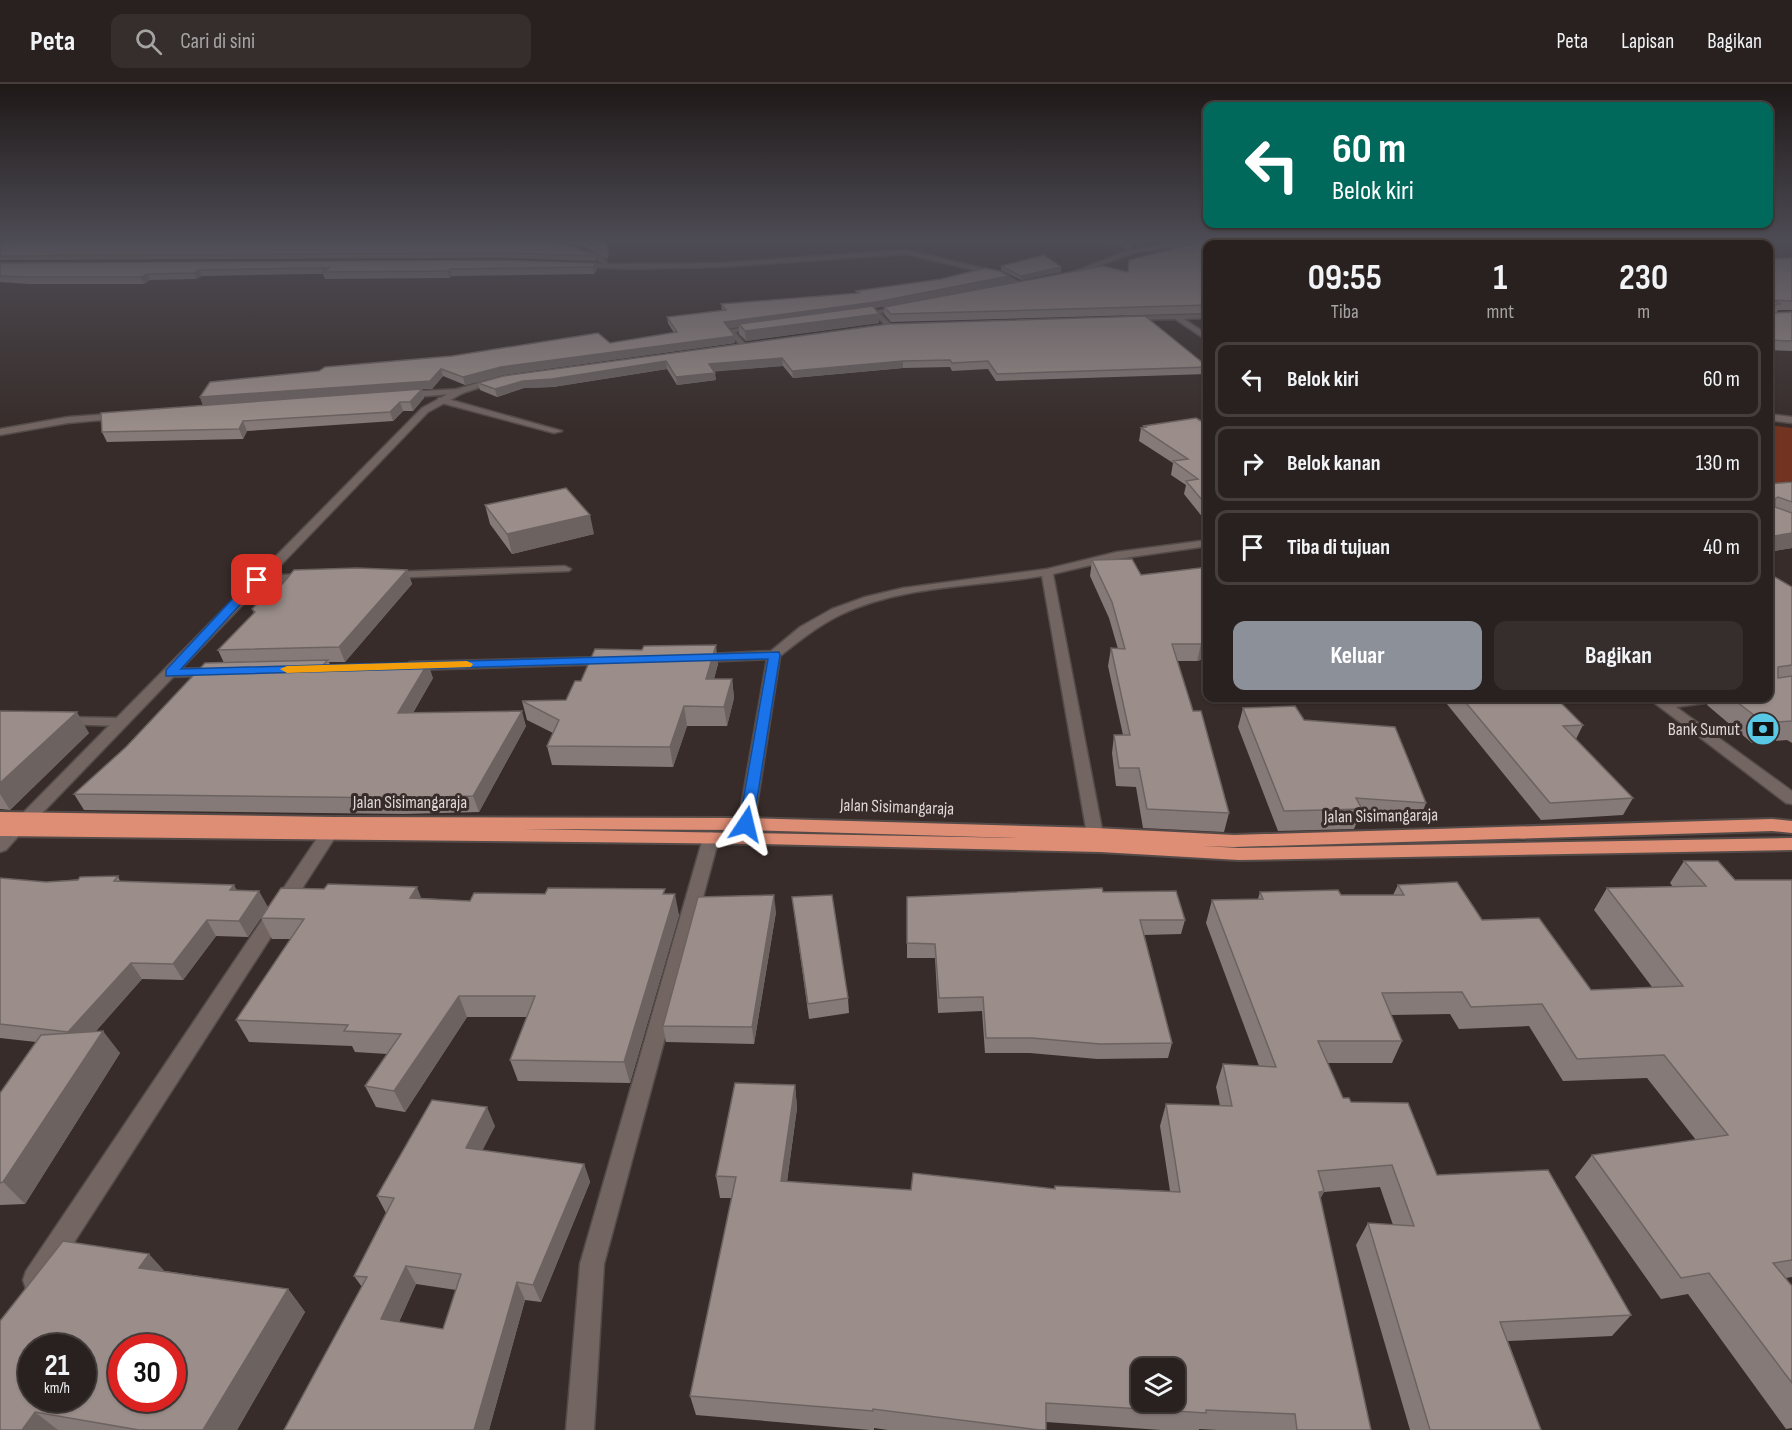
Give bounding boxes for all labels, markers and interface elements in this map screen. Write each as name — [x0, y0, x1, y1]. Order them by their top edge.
search box — [111, 14, 531, 68]
text: Peta — [30, 25, 75, 58]
icon: search — [132, 25, 165, 58]
text: Cari di sini — [180, 28, 255, 55]
text: Peta — [1557, 29, 1588, 54]
text: Lapisan — [1621, 29, 1674, 54]
text: Bagikan — [1707, 29, 1762, 54]
text: 60 m — [1332, 124, 1406, 175]
icon: left — [1233, 126, 1311, 204]
text: Belok kiri — [1332, 175, 1414, 207]
text: 09:55 — [1308, 257, 1382, 300]
text: 1 — [1493, 257, 1507, 300]
text: 230 — [1619, 257, 1668, 300]
text: Tiba — [1331, 300, 1359, 324]
text: mnt — [1487, 300, 1514, 324]
text: m — [1637, 300, 1650, 324]
icon: left — [1236, 363, 1269, 396]
text: Belok kiri — [1287, 366, 1359, 393]
text: 60 m — [1703, 366, 1740, 393]
icon: right — [1236, 447, 1269, 480]
text: Belok kanan — [1287, 450, 1380, 477]
text: 130 m — [1696, 450, 1740, 477]
icon: arrive — [1236, 531, 1269, 564]
text: Tiba di tujuan — [1287, 534, 1390, 561]
text: 40 m — [1703, 534, 1740, 561]
pin — [231, 554, 282, 605]
icon: arrive — [240, 563, 273, 596]
button: Keluar — [1233, 621, 1482, 690]
button: Bagikan — [1494, 621, 1743, 690]
bank icon: Bank Sumut — [1745, 711, 1781, 747]
place label: Bank Sumut — [1668, 719, 1741, 740]
street label: Jalan Sisimangaraja — [352, 792, 467, 813]
position arrow — [714, 792, 778, 856]
street label: Jalan Sisimangaraja — [838, 794, 955, 819]
street label: Jalan Sisimangaraja — [1323, 805, 1438, 828]
speed limit sign: 30 — [108, 1334, 186, 1412]
text: 21 — [45, 1348, 69, 1384]
map controls — [1131, 1358, 1185, 1412]
button: layers — [1131, 1358, 1185, 1412]
text: km/h — [44, 1379, 70, 1398]

